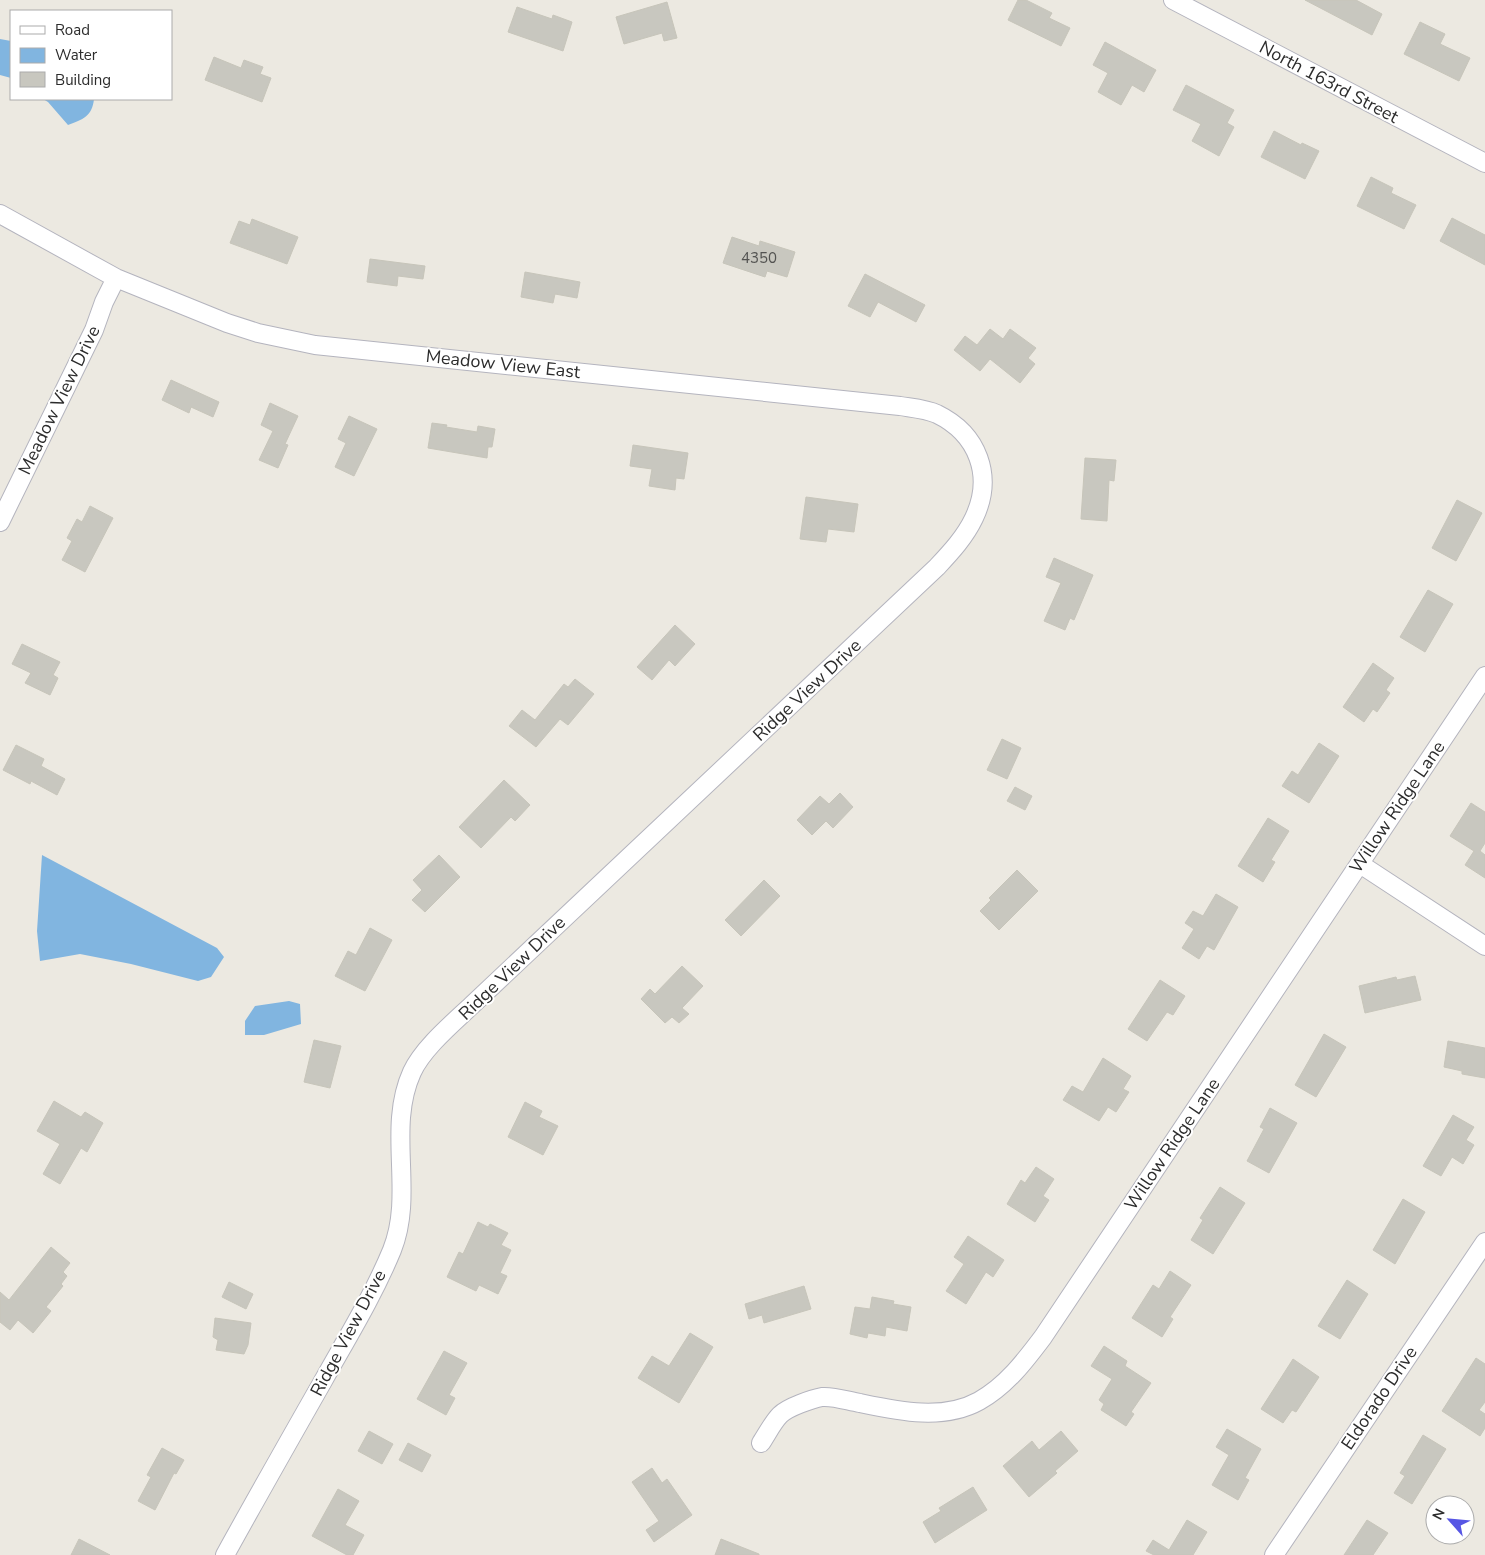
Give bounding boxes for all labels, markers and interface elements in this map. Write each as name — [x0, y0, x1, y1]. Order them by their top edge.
legend — [10, 10, 172, 100]
text: Road — [55, 20, 90, 40]
street label: North 163rd Street — [1255, 35, 1403, 129]
text: Water — [55, 45, 98, 65]
text: Building — [55, 70, 111, 90]
house number: 4350 — [741, 248, 777, 268]
street label: Meadow View Drive — [12, 321, 106, 479]
street label: Meadow View East — [425, 344, 582, 384]
street label: Ridge View Drive — [748, 633, 866, 747]
street label: Willow Ridge Lane — [1344, 736, 1450, 878]
street label: Ridge View Drive — [453, 911, 571, 1025]
street label: Willow Ridge Lane — [1119, 1073, 1225, 1215]
street label: Ridge View Drive — [305, 1266, 391, 1400]
street label: Eldorado Drive — [1336, 1342, 1422, 1454]
north arrow — [1425, 1495, 1475, 1545]
text: N — [1428, 1505, 1450, 1523]

